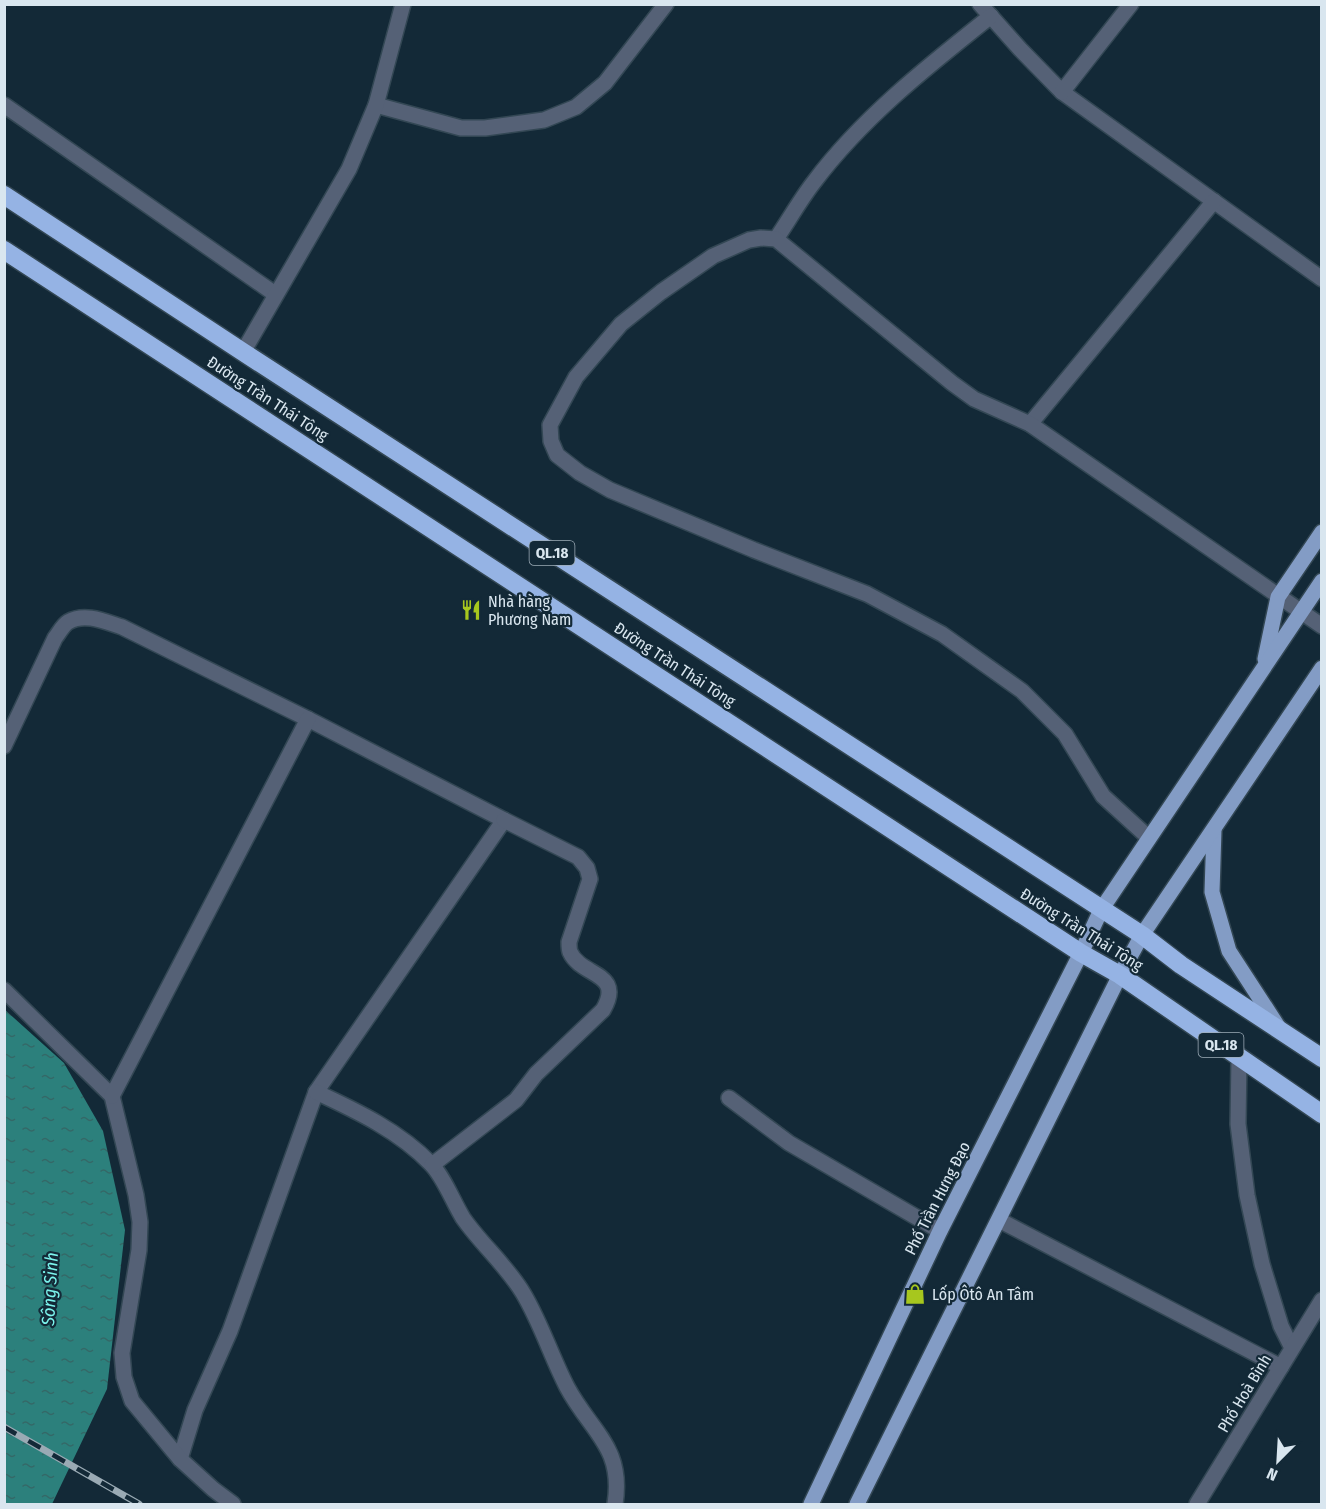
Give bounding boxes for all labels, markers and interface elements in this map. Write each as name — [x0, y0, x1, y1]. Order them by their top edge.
street label: Đường Trần Thái Tông — [204, 351, 333, 445]
road number: QL.18 — [530, 541, 574, 565]
place label: Nhà hàng Phương Nam — [488, 592, 571, 629]
restaurant icon: Nhà hàng Phương Nam — [459, 598, 483, 622]
street label: Đường Trần Thái Tông — [611, 617, 740, 711]
street label: Đường Trần Thái Tông — [1017, 883, 1147, 975]
road number: QL.18 — [1198, 1033, 1244, 1057]
street label: Phố Trần Hưng Đạo — [900, 1138, 974, 1258]
water label: Sông Sinh — [37, 1252, 63, 1327]
shop icon: Lốp Ôtô An Tâm — [903, 1282, 927, 1306]
place label: Lốp Ôtô An Tâm — [932, 1284, 1034, 1304]
street label: Phố Hoà Bình — [1213, 1350, 1275, 1436]
north arrow — [1248, 1431, 1308, 1491]
text: N — [1264, 1464, 1280, 1485]

